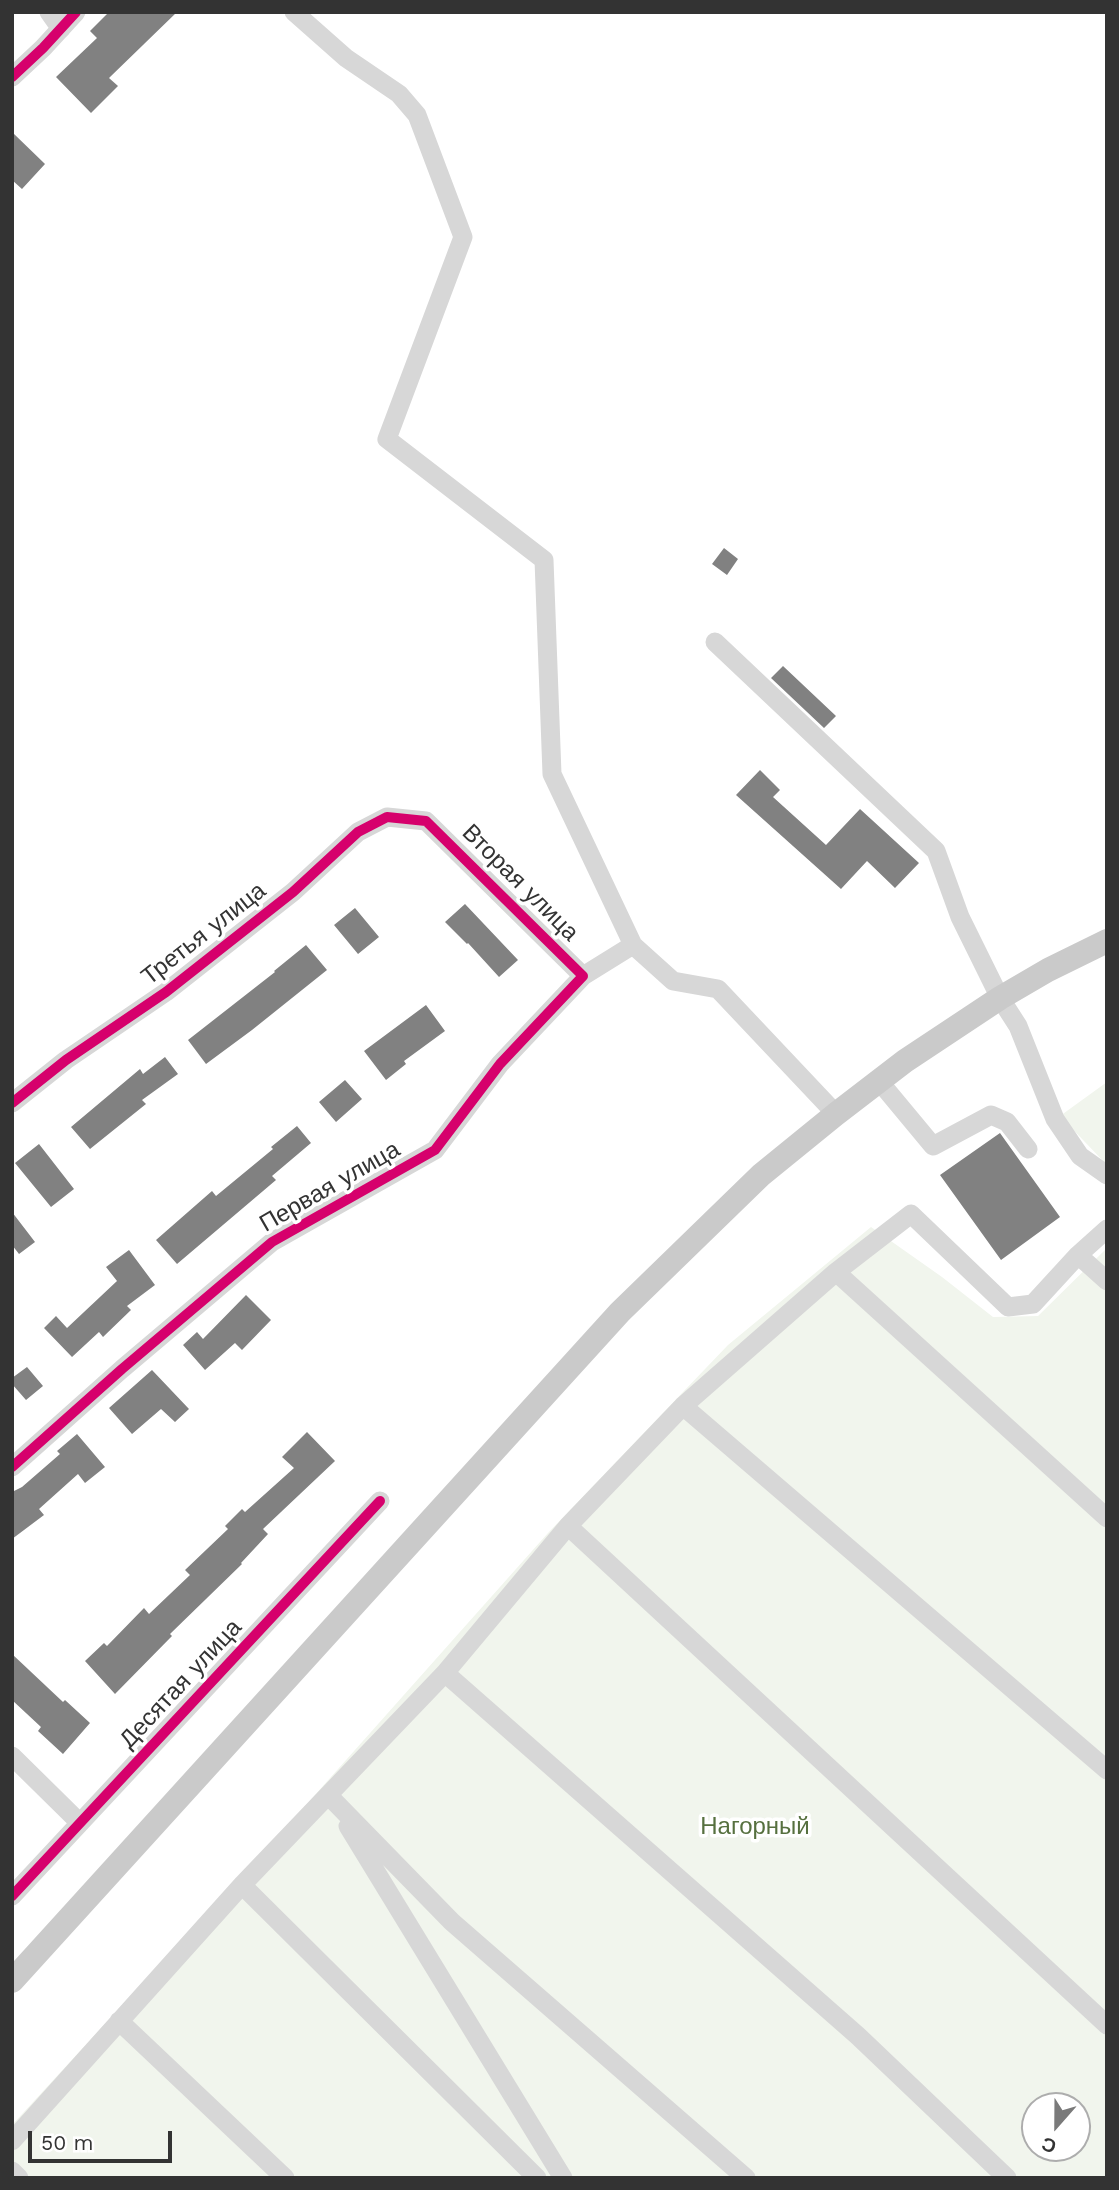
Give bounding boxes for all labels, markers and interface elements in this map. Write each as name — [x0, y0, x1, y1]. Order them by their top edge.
street label: Вторая улица — [456, 819, 584, 947]
street label: Третья улица — [136, 877, 272, 991]
street label: Первая улица — [255, 1135, 405, 1239]
street label: Десятая улица — [114, 1614, 248, 1754]
park label: Нагорный — [700, 1813, 810, 1841]
north arrow — [1021, 2092, 1091, 2162]
scale bar — [32, 2116, 175, 2160]
text: 50 m — [41, 2130, 93, 2155]
text: С — [1038, 2132, 1060, 2158]

